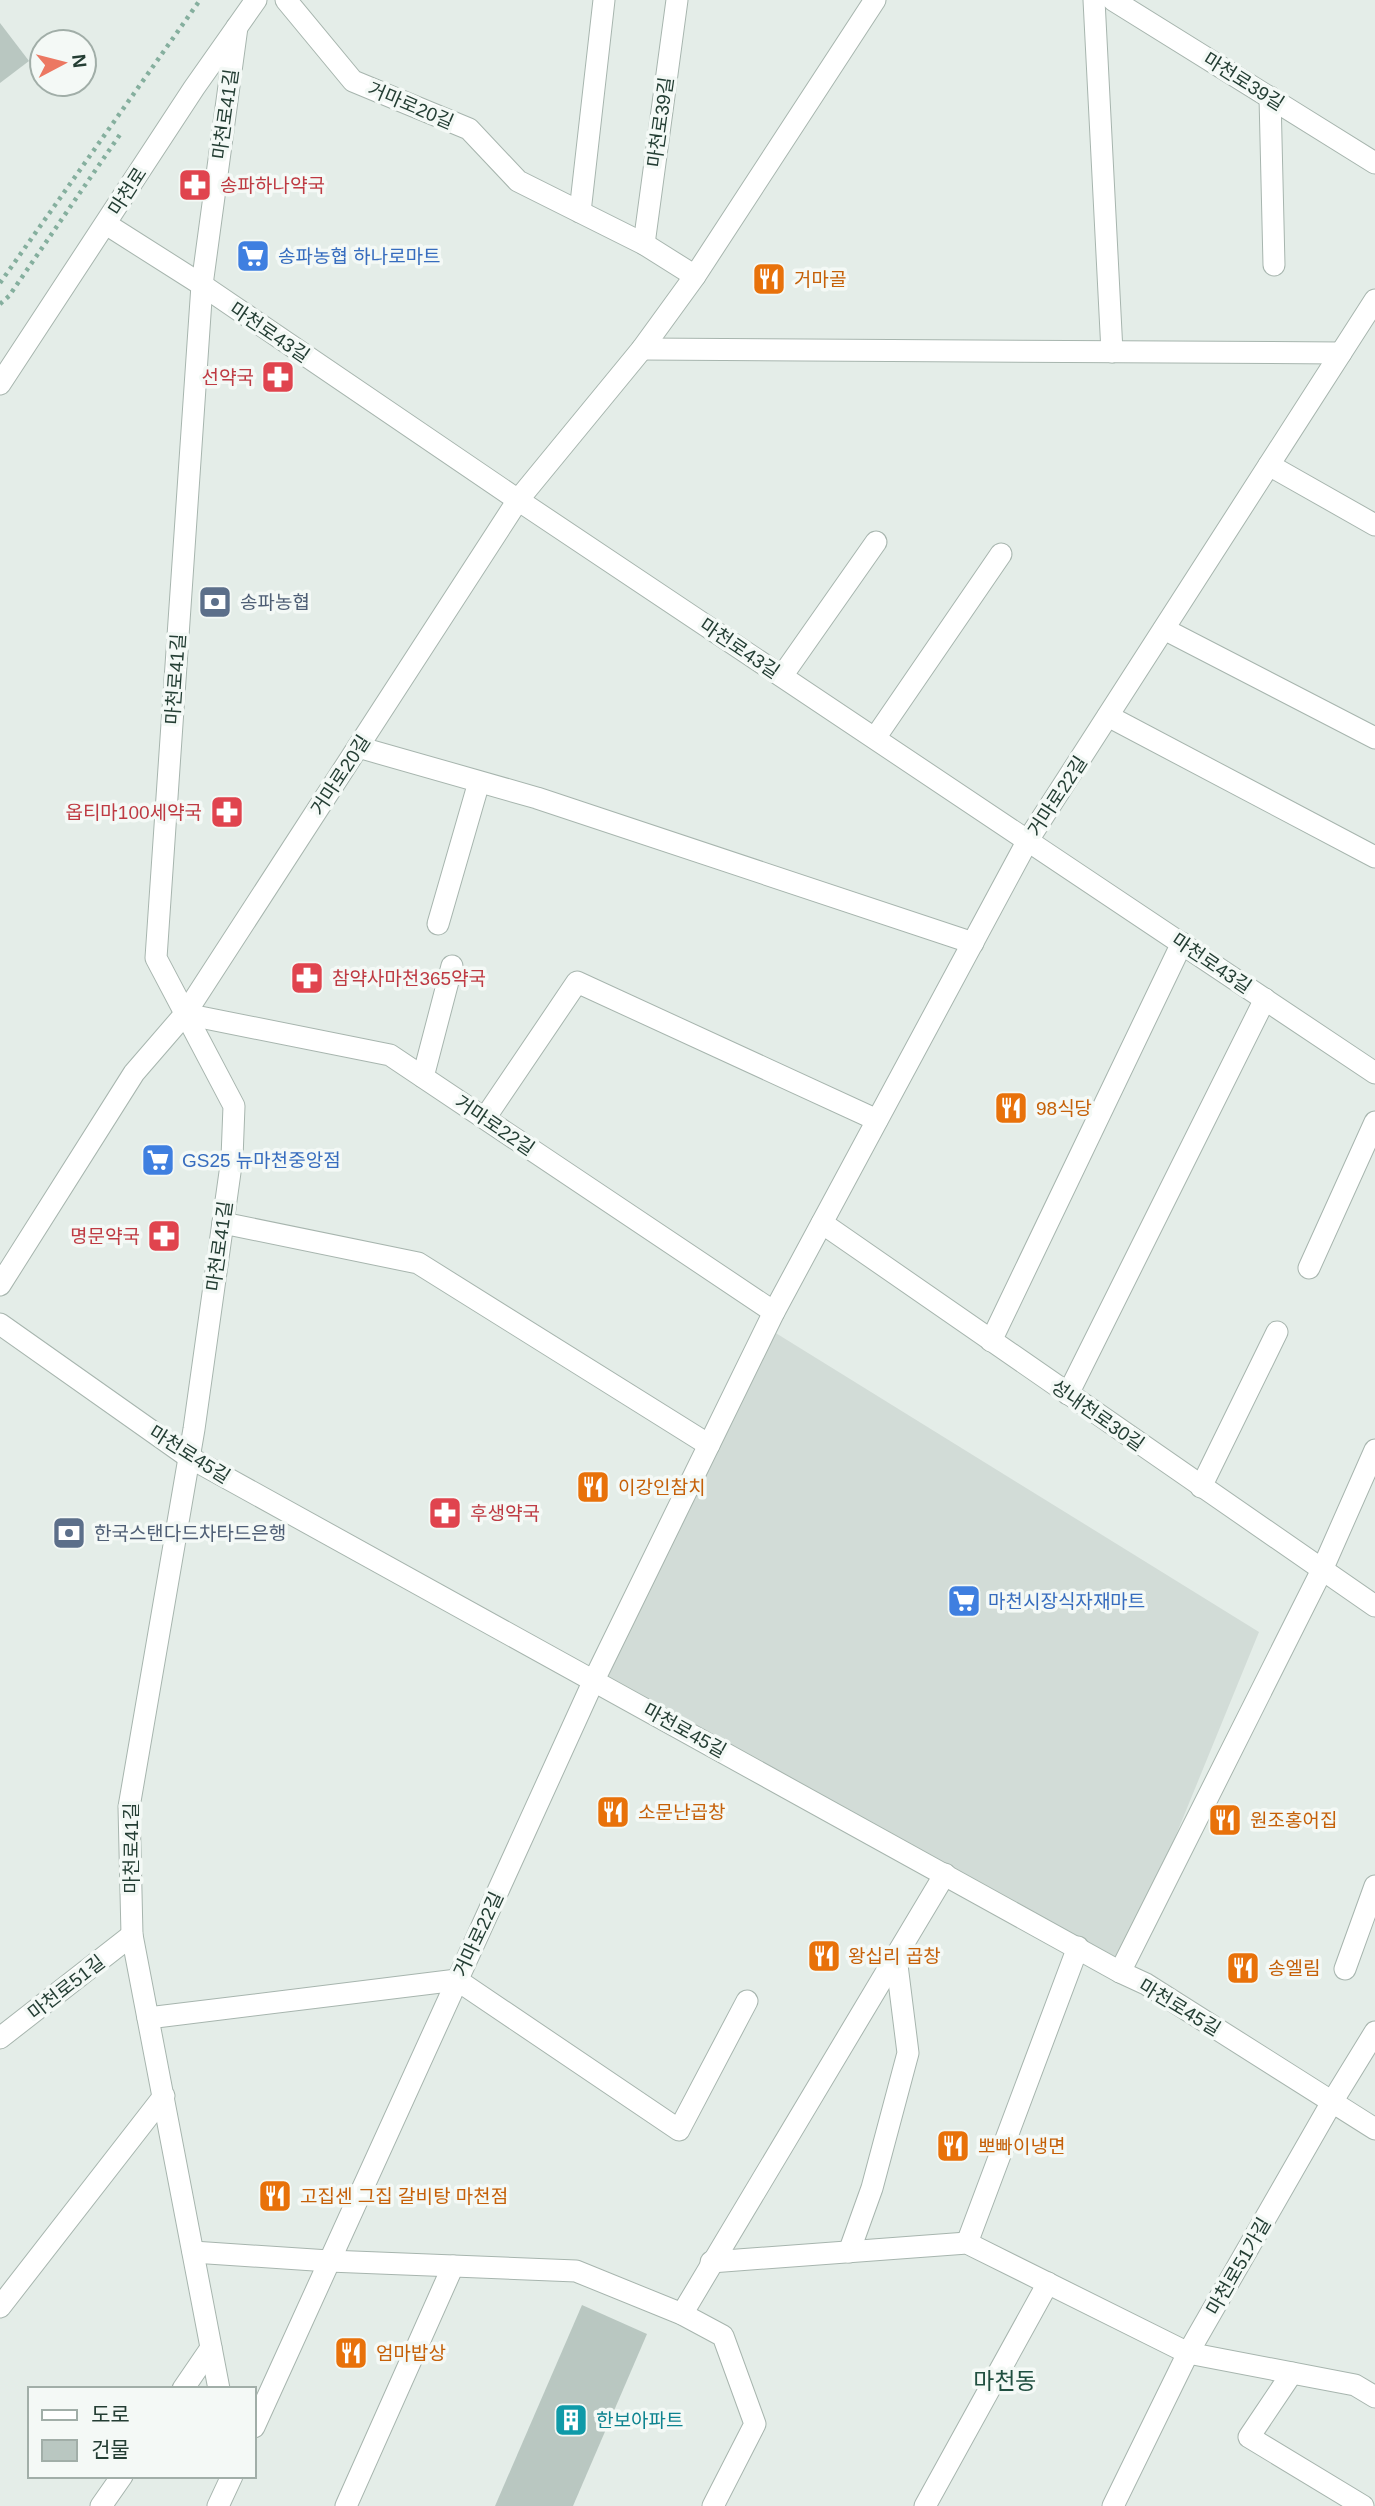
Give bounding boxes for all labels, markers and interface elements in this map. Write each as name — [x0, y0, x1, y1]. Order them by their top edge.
north arrow — [28, 28, 98, 98]
street label: 마천로39길 — [1200, 48, 1288, 114]
text: N — [68, 53, 91, 69]
street label: 마천로41길 — [209, 68, 242, 161]
street label: 마천로39길 — [644, 76, 677, 169]
street label: 거마로20길 — [365, 78, 457, 133]
street label: 마천로 — [104, 164, 151, 219]
pharmacy icon: 송파하나약국 — [176, 166, 214, 204]
place label: 송파하나약국 — [220, 175, 325, 196]
supermarket icon: 송파농협 하나로마트 — [234, 237, 272, 275]
place label: 송파농협 하나로마트 — [278, 246, 441, 267]
restaurant icon: 거마골 — [750, 260, 788, 298]
place label: 거마골 — [794, 269, 846, 290]
street label: 마천로43길 — [226, 298, 313, 367]
pharmacy icon: 선약국 — [259, 358, 297, 396]
place label: 선약국 — [202, 367, 254, 388]
bank icon: 송파농협 — [196, 583, 234, 621]
place label: 송파농협 — [240, 592, 310, 613]
street label: 마천로43길 — [696, 614, 783, 683]
street label: 마천로41길 — [162, 633, 189, 725]
street label: 거마로20길 — [307, 731, 374, 819]
street label: 거마로22길 — [1024, 752, 1091, 840]
pharmacy icon: 옵티마100세약국 — [208, 793, 246, 831]
place label: 옵티마100세약국 — [65, 802, 202, 823]
street label: 마천로43길 — [1168, 929, 1255, 998]
pharmacy icon: 참약사마천365약국 — [288, 959, 326, 997]
place label: 참약사마천365약국 — [332, 968, 486, 989]
restaurant icon: 98식당 — [992, 1089, 1030, 1127]
street label: 거마로22길 — [451, 1091, 538, 1160]
place label: 98식당 — [1036, 1098, 1092, 1119]
supermarket icon: GS25 뉴마천중앙점 — [139, 1141, 177, 1179]
place label: GS25 뉴마천중앙점 — [182, 1150, 341, 1171]
street label: 마천로41길 — [203, 1200, 236, 1293]
pharmacy icon: 명문약국 — [145, 1217, 183, 1255]
place label: 명문약국 — [70, 1226, 140, 1247]
street label: 성내천로30길 — [1047, 1376, 1148, 1455]
street label: 마천로45길 — [146, 1421, 234, 1487]
restaurant icon: 이강인참치 — [574, 1468, 612, 1506]
place label: 이강인참치 — [618, 1477, 705, 1498]
pharmacy icon: 후생약국 — [426, 1494, 464, 1532]
place label: 후생약국 — [470, 1503, 540, 1524]
bank icon: 한국스탠다드차타드은행 — [50, 1514, 88, 1552]
place label: 한국스탠다드차타드은행 — [94, 1523, 286, 1544]
supermarket icon: 마천시장식자재마트 — [945, 1582, 983, 1620]
place label: 마천시장식자재마트 — [988, 1591, 1145, 1612]
street label: 마천로45길 — [640, 1699, 730, 1762]
restaurant icon: 소문난곱창 — [594, 1793, 632, 1831]
restaurant icon: 원조홍어집 — [1206, 1801, 1244, 1839]
street label: 마천로41길 — [121, 1802, 142, 1894]
place label: 소문난곱창 — [638, 1802, 725, 1823]
place label: 원조홍어집 — [1250, 1810, 1337, 1831]
street label: 거마로22길 — [450, 1889, 507, 1980]
restaurant icon: 왕십리 곱창 — [805, 1937, 843, 1975]
place label: 왕십리 곱창 — [848, 1946, 941, 1967]
restaurant icon: 송엘림 — [1224, 1949, 1262, 1987]
street label: 마천로51길 — [24, 1951, 109, 2024]
place label: 송엘림 — [1268, 1958, 1320, 1979]
street label: 마천로45길 — [1135, 1975, 1224, 2040]
restaurant icon: 뽀빠이냉면 — [934, 2127, 972, 2165]
place label: 뽀빠이냉면 — [978, 2136, 1065, 2157]
restaurant icon: 고집센 그집 갈비탕 마천점 — [256, 2177, 294, 2215]
place label: 고집센 그집 갈비탕 마천점 — [300, 2186, 508, 2207]
street label: 마천로51가길 — [1202, 2214, 1275, 2319]
restaurant icon: 엄마밥상 — [332, 2334, 370, 2372]
place label: 엄마밥상 — [376, 2343, 446, 2364]
district label: 마천동 — [973, 2368, 1037, 2394]
legend — [28, 2387, 256, 2478]
building icon: 한보아파트 — [552, 2401, 590, 2439]
text: 도로 — [91, 2403, 130, 2426]
place label: 한보아파트 — [596, 2410, 683, 2431]
text: 건물 — [91, 2438, 130, 2461]

